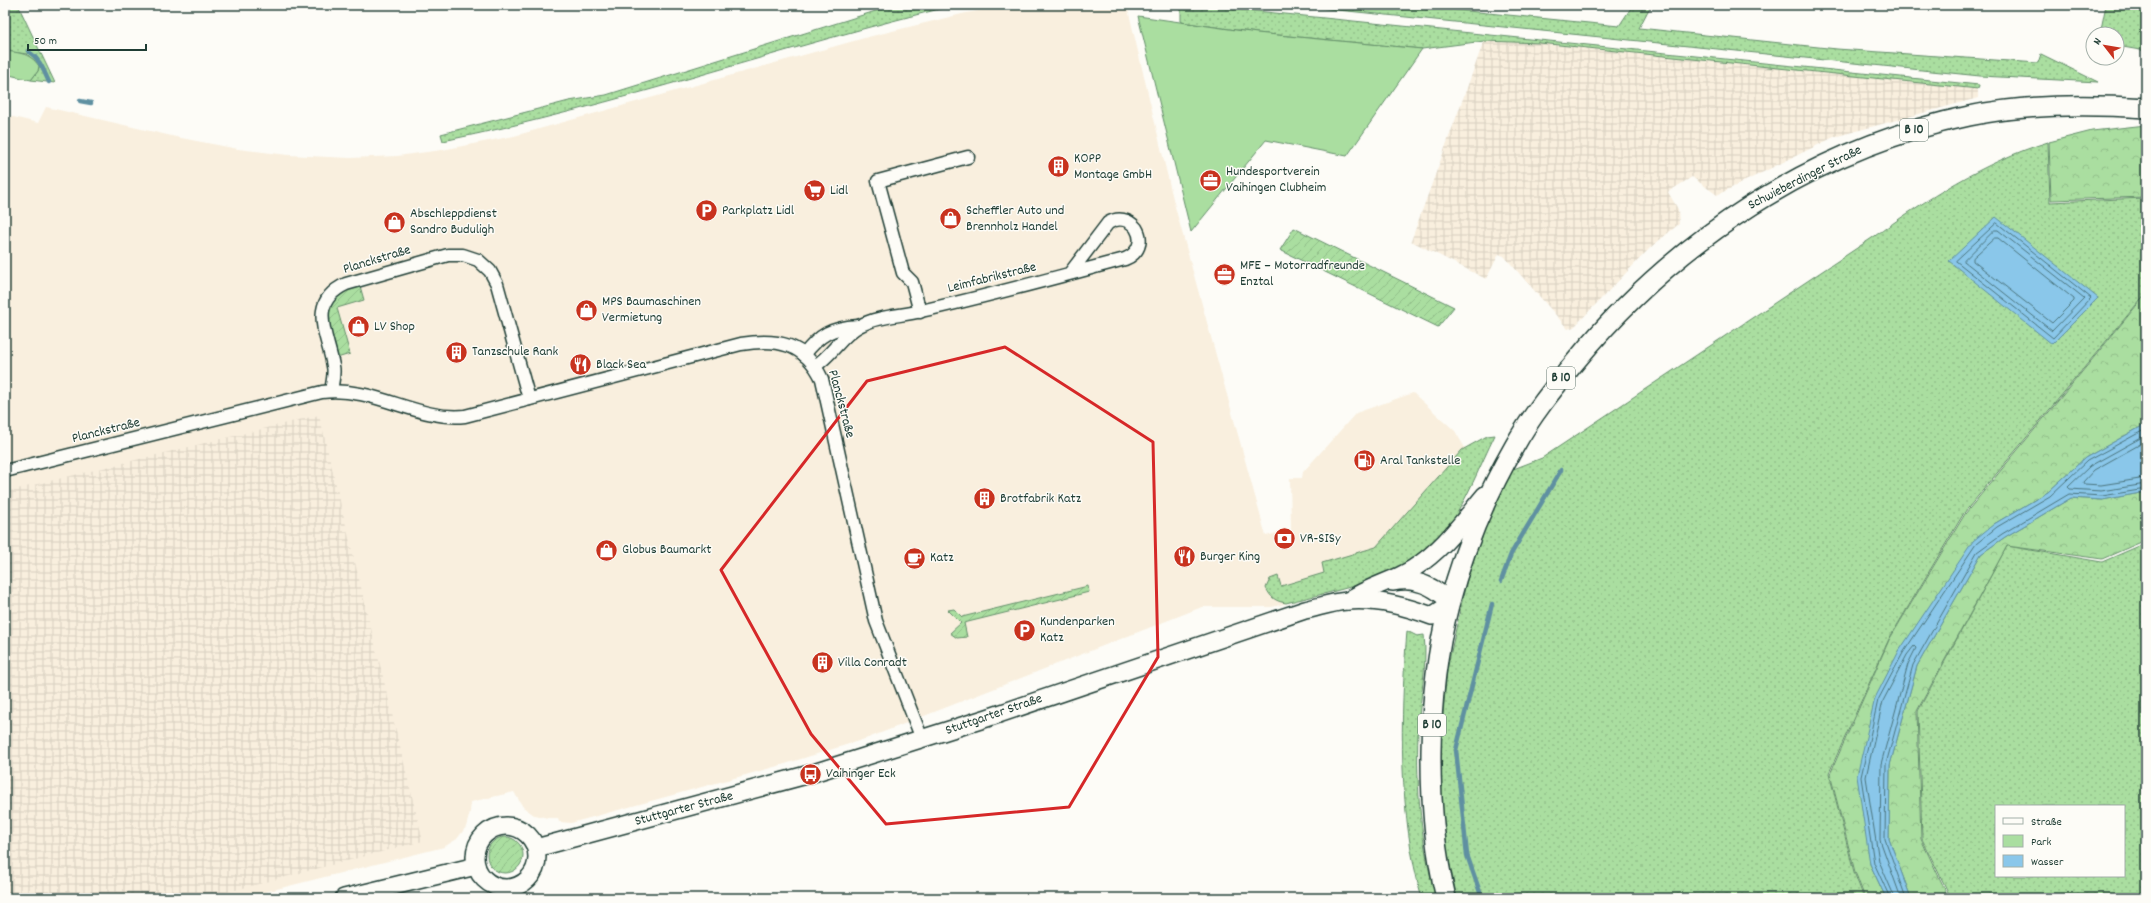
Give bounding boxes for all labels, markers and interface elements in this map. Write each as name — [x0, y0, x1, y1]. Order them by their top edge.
scale bar — [28, 26, 146, 52]
north arrow — [2085, 26, 2125, 66]
text: 50 m — [34, 33, 57, 50]
text: N — [2090, 35, 2107, 48]
road number: B 10 — [1900, 119, 1928, 141]
street label: Schwieberdinger Straße — [1745, 141, 1865, 215]
place label: KOPP Montage GmbH — [1074, 149, 1152, 185]
building icon: KOPP Montage GmbH — [1046, 154, 1072, 180]
place label: Hundesportverein Vaihingen Clubheim — [1226, 162, 1326, 198]
office icon: Hundesportverein Vaihingen Clubheim — [1197, 167, 1223, 193]
supermarket icon: Lidl — [802, 178, 828, 204]
place label: Lidl — [830, 181, 849, 201]
parking icon: Parkplatz Lidl — [694, 198, 720, 224]
place label: Parkplatz Lidl — [722, 201, 795, 221]
place label: Scheffler Auto und Brennholz Handel — [966, 201, 1064, 237]
place label: Abschleppdienst Sandro Buduligh — [410, 204, 497, 240]
shop icon: Scheffler Auto und Brennholz Handel — [938, 206, 964, 232]
shop icon: Abschleppdienst Sandro Buduligh — [381, 209, 407, 235]
street label: Planckstraße — [341, 240, 413, 280]
place label: MFE – Motorradfreunde Enztal — [1240, 256, 1365, 292]
street label: Leimfabrikstraße — [946, 257, 1038, 299]
office icon: MFE – Motorradfreunde Enztal — [1212, 261, 1238, 287]
place label: MPS Baumaschinen Vermietung — [602, 292, 701, 328]
shop icon: MPS Baumaschinen Vermietung — [574, 297, 600, 323]
shop icon: LV Shop — [345, 314, 371, 340]
place label: LV Shop — [374, 317, 415, 337]
building icon: Tanzschule Rank — [444, 339, 470, 365]
place label: Tanzschule Rank — [472, 342, 558, 362]
restaurant icon: Black Sea — [568, 352, 594, 378]
place label: Black Sea — [596, 355, 646, 375]
road number: B 10 — [1547, 367, 1575, 389]
street label: Planckstraße — [822, 368, 860, 440]
street label: Planckstraße — [70, 413, 142, 449]
fuel station icon: Aral Tankstelle — [1352, 448, 1378, 474]
place label: Aral Tankstelle — [1380, 451, 1460, 471]
building icon: Brotfabrik Katz — [971, 486, 997, 512]
place label: Brotfabrik Katz — [1000, 489, 1082, 509]
bank icon: VR-SISy — [1271, 526, 1297, 552]
place label: VR-SISy — [1300, 529, 1341, 549]
shop icon: Globus Baumarkt — [593, 537, 619, 563]
place label: Globus Baumarkt — [622, 540, 711, 560]
restaurant icon: Burger King — [1171, 544, 1197, 570]
cafe icon: Katz — [901, 545, 927, 571]
place label: Burger King — [1200, 547, 1260, 567]
place label: Katz — [930, 548, 954, 568]
place label: Kundenparken Katz — [1040, 612, 1115, 648]
parking icon: Kundenparken Katz — [1012, 617, 1038, 643]
building icon: Villa Conradt — [809, 650, 835, 676]
place label: Villa Conradt — [838, 653, 907, 673]
street label: Stuttgarter Straße — [943, 689, 1045, 741]
road number: B 10 — [1418, 714, 1446, 736]
bus stop icon: Vaihinger Eck — [797, 761, 823, 787]
place label: Vaihinger Eck — [826, 764, 896, 784]
street label: Stuttgarter Straße — [633, 786, 735, 832]
legend — [1995, 805, 2125, 877]
text: Straße — [2031, 814, 2062, 831]
text: Park — [2031, 834, 2052, 851]
text: Wasser — [2031, 854, 2064, 871]

